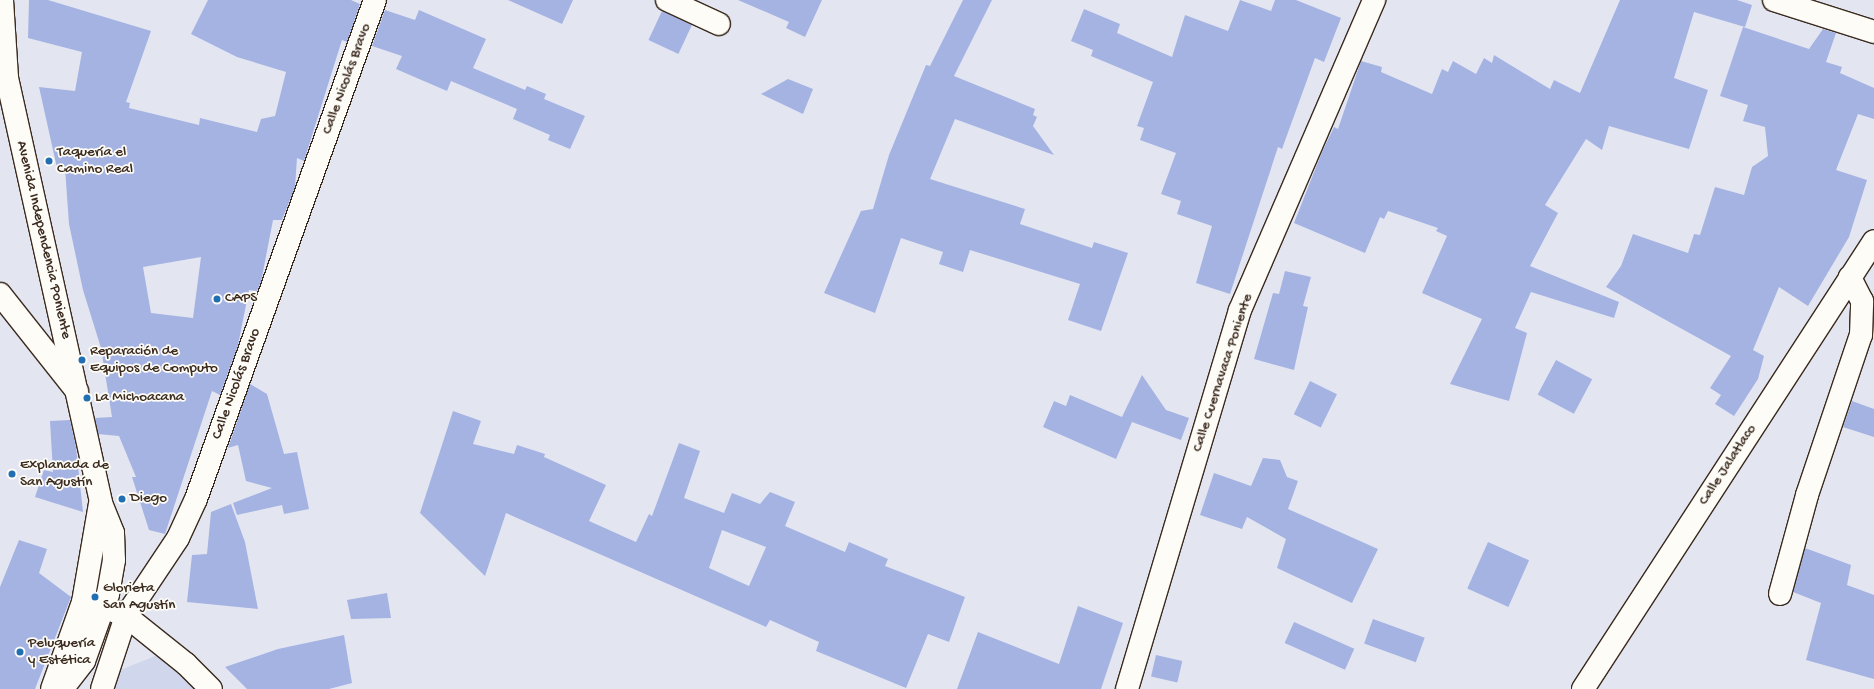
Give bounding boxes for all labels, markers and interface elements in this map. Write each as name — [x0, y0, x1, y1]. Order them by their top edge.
street label: Calle Nicolás Bravo — [319, 21, 375, 137]
street label: Avenida Independencia Poniente — [11, 139, 75, 341]
place label: Taquería el Camino Real — [57, 143, 133, 178]
marker: Taquería el Camino Real — [44, 156, 54, 166]
place label: CAPS — [225, 290, 257, 308]
street label: Calle Cuernavaca Poniente — [1189, 292, 1257, 454]
marker: CAPS — [212, 294, 222, 304]
street label: Calle Nicolás Bravo — [209, 326, 265, 442]
place label: Reparación de Equipos de Computo — [90, 342, 218, 377]
marker: Reparación de Equipos de Computo — [77, 355, 87, 365]
place label: La Michoacana — [95, 389, 184, 407]
marker: La Michoacana — [82, 393, 92, 403]
street label: Calle Jalatlaco — [1695, 421, 1761, 509]
place label: Explanada de San Agustín — [20, 456, 109, 491]
marker: Explanada de San Agustín — [7, 469, 17, 479]
place label: Diego — [130, 490, 167, 508]
marker: Diego — [117, 494, 127, 504]
place label: Glorieta San Agustín — [103, 579, 175, 614]
marker: Glorieta San Agustín — [90, 592, 100, 602]
place label: Peluquería y Estética — [28, 634, 95, 669]
marker: Peluquería y Estética — [15, 647, 25, 657]

